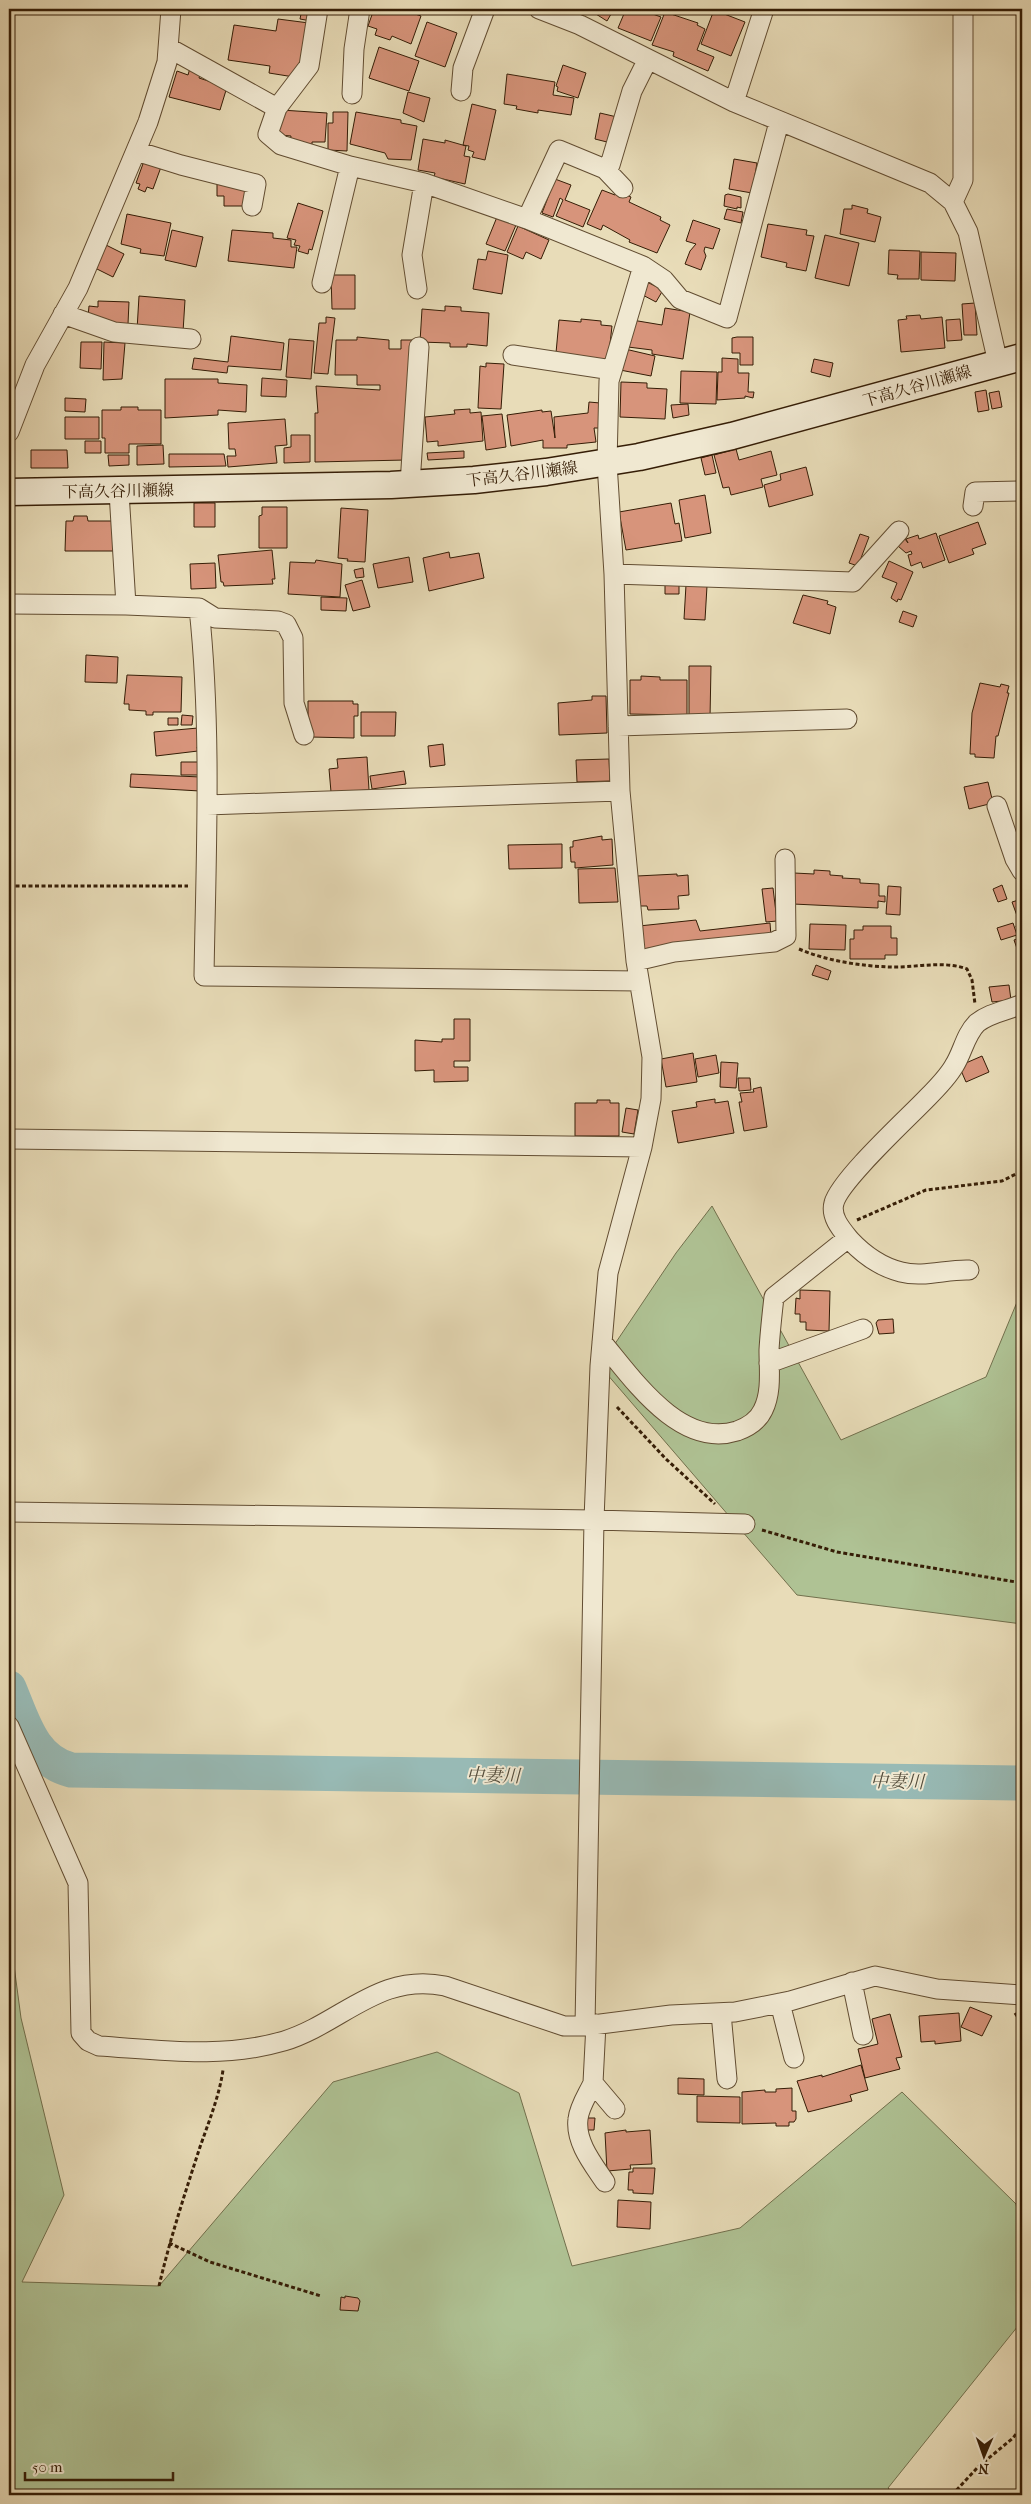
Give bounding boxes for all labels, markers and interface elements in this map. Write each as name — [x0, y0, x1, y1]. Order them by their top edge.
street label: 下高久谷川瀬線 — [861, 361, 973, 411]
street label: 下高久谷川瀬線 — [465, 458, 579, 490]
street label: 下高久谷川瀬線 — [62, 481, 174, 501]
water label: 中妻川 — [466, 1765, 522, 1787]
water label: 中妻川 — [870, 1771, 926, 1793]
north arrow — [958, 2432, 1008, 2482]
scale bar — [25, 2449, 172, 2481]
text: 50 m — [32, 2458, 63, 2476]
text: N — [978, 2460, 989, 2477]

